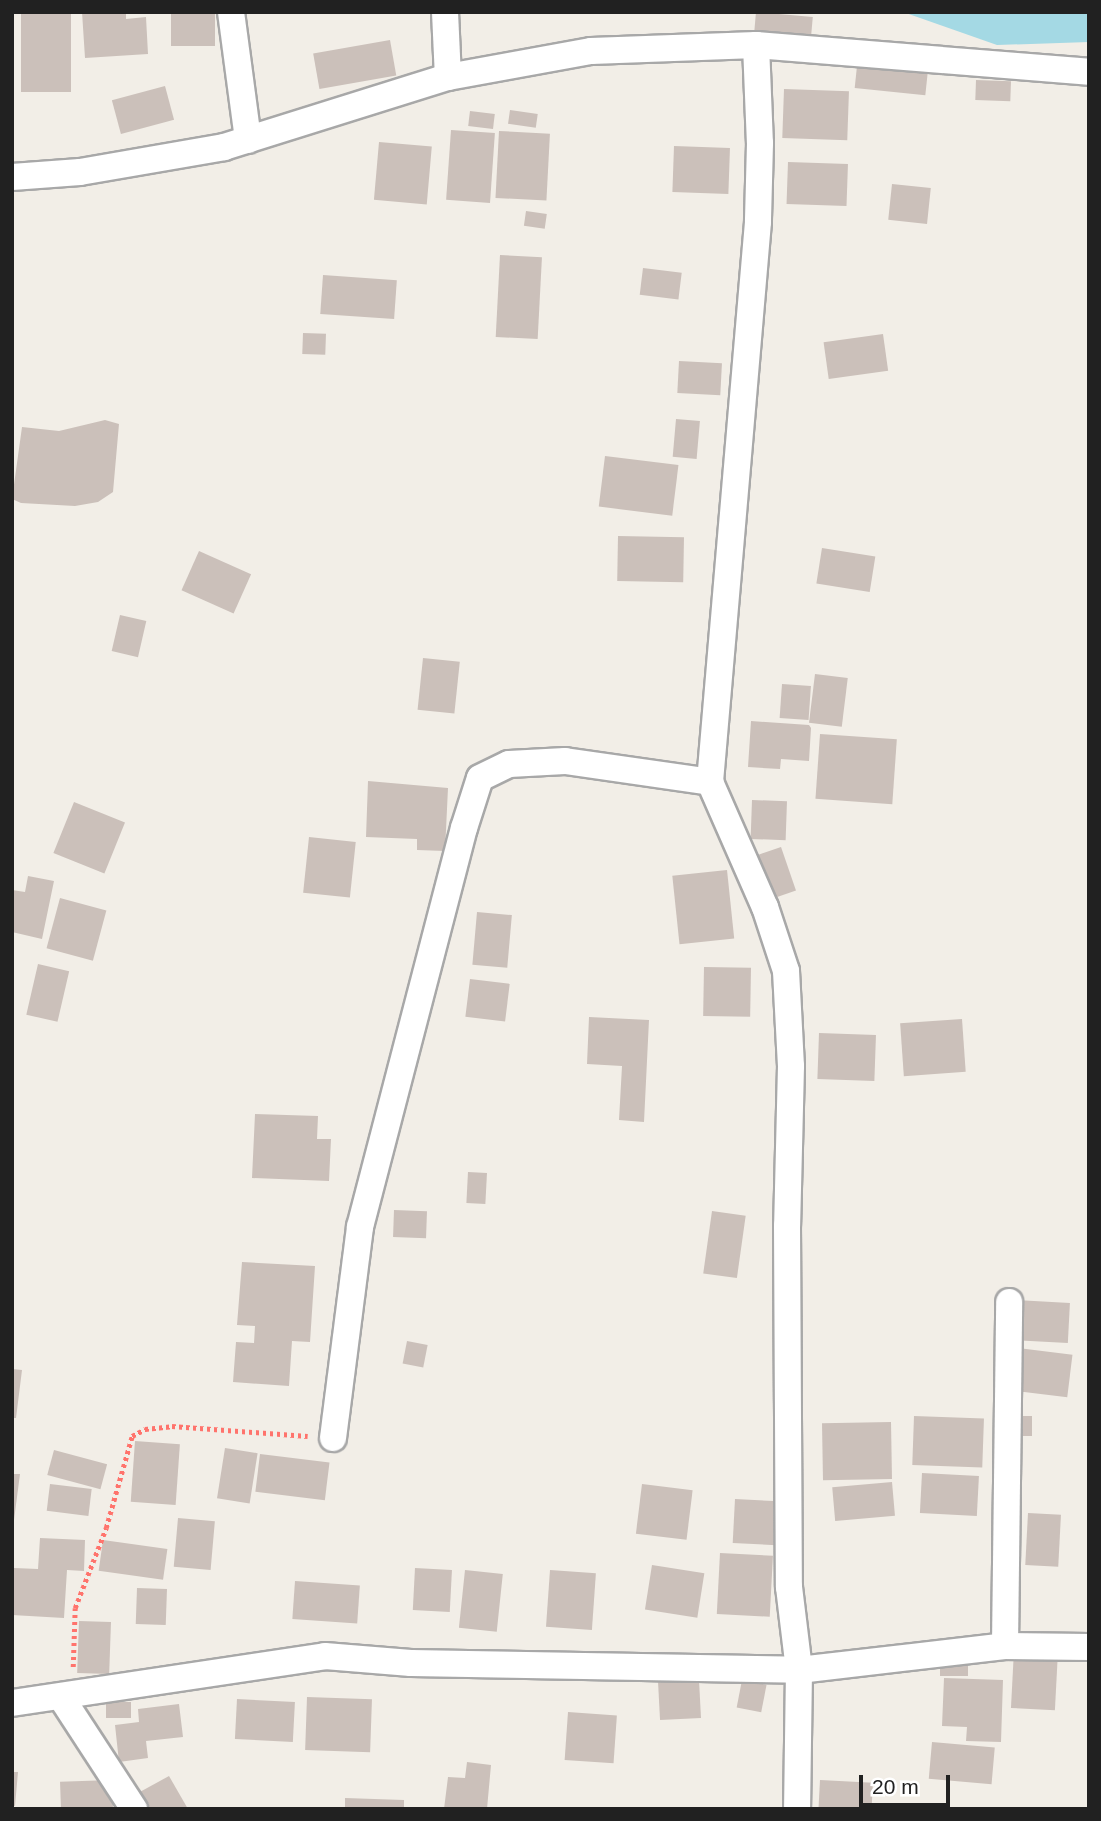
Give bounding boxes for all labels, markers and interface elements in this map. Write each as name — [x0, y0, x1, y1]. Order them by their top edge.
scale bar — [863, 1762, 954, 1806]
text: 20 m — [872, 1775, 919, 1798]

